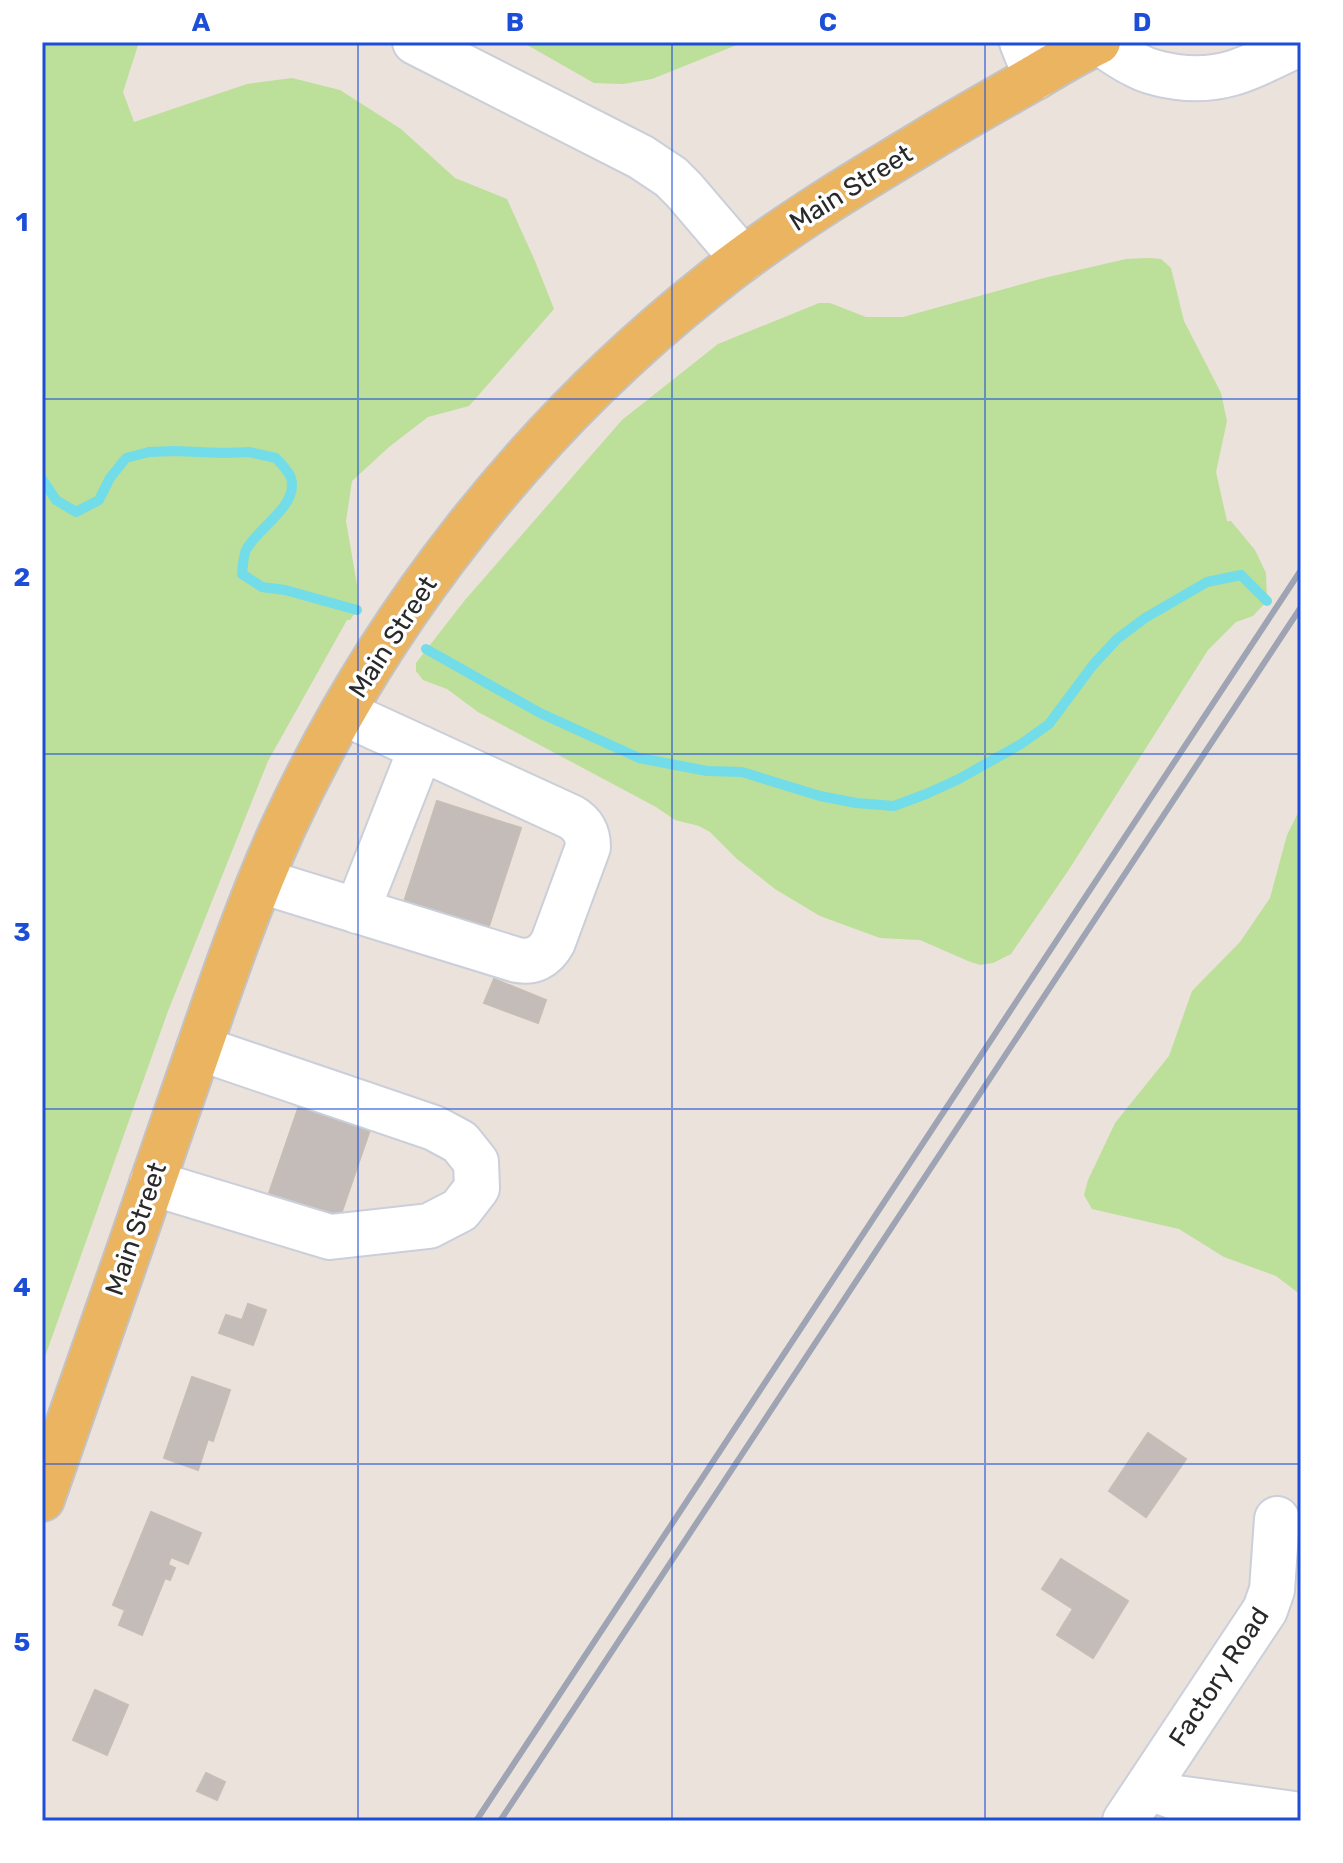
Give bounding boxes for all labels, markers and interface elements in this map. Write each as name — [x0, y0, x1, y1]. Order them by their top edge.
text: A — [192, 7, 211, 38]
text: B — [506, 7, 524, 38]
text: C — [819, 7, 837, 38]
text: D — [1133, 7, 1151, 38]
street label: Main Street — [784, 138, 918, 238]
text: 1 — [16, 207, 28, 238]
text: 2 — [14, 562, 30, 593]
street label: Main Street — [342, 570, 444, 704]
text: 3 — [13, 917, 31, 948]
street label: Main Street — [99, 1158, 173, 1300]
text: 4 — [13, 1272, 31, 1303]
street label: Factory Road — [1162, 1602, 1276, 1752]
text: 5 — [14, 1627, 30, 1658]

